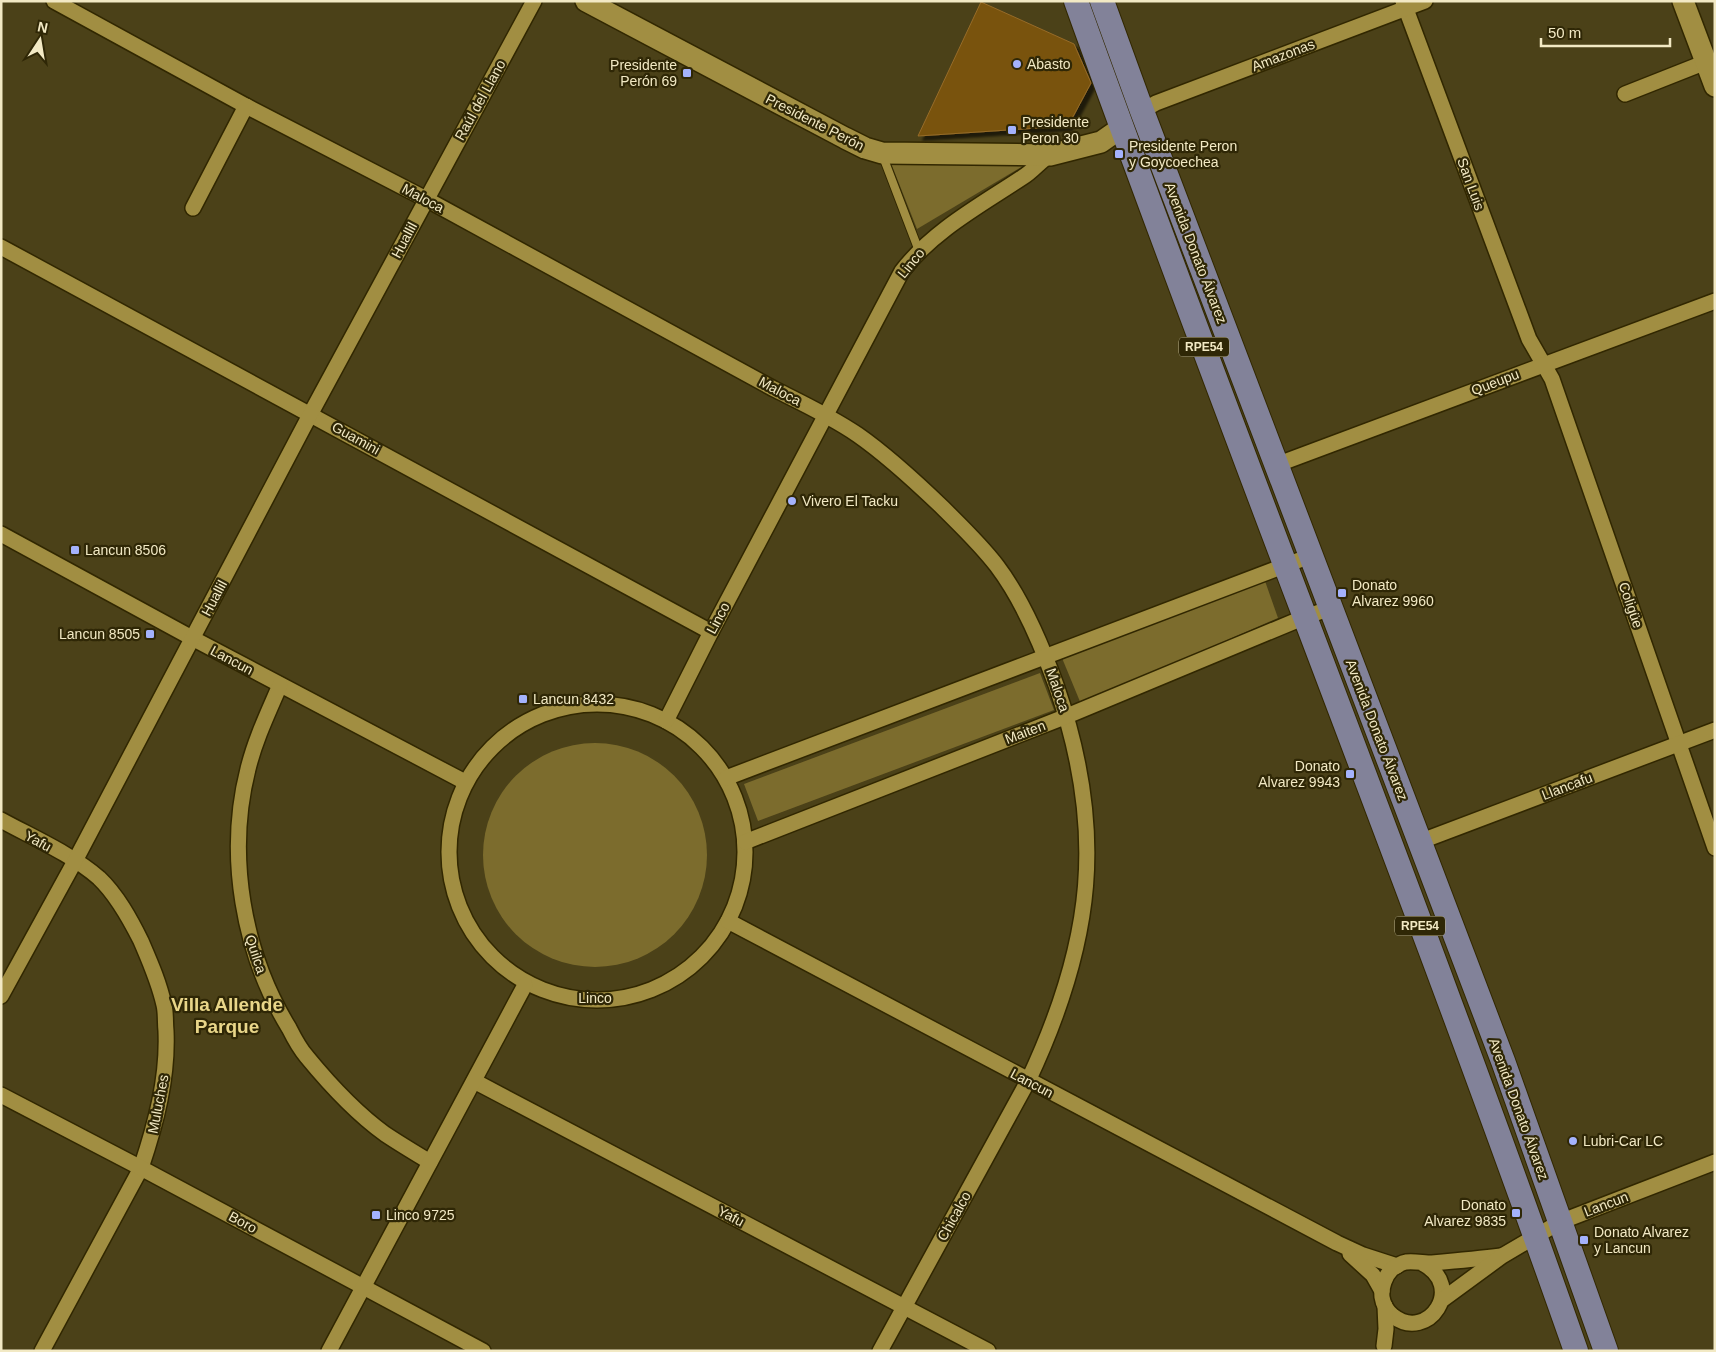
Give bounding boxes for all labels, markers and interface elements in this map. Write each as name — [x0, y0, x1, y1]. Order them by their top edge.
north arrow — [15, 15, 65, 65]
scale bar — [1541, 15, 1670, 47]
text: N — [36, 18, 49, 36]
text: 50 m — [1548, 24, 1581, 41]
street label: Amazonas — [1249, 36, 1317, 74]
place label: Abasto — [1027, 56, 1071, 72]
street label: Raúl del Llano — [451, 57, 509, 143]
place label: Presidente Perón 69 — [610, 57, 677, 89]
marker: Abasto — [1011, 58, 1023, 70]
marker: Presidente Perón 69 — [681, 67, 693, 79]
street label: Presidente Perón — [763, 90, 867, 154]
place label: Presidente Peron 30 — [1022, 114, 1089, 146]
marker: Presidente Peron 30 — [1006, 124, 1018, 136]
place label: Presidente Peron y Goycoechea — [1129, 138, 1237, 170]
marker: Presidente Peron y Goycoechea — [1113, 148, 1125, 160]
street label: San Luis — [1454, 156, 1488, 212]
street label: Maloca — [399, 180, 447, 216]
street label: Avenida Donato Álvarez — [1162, 180, 1230, 326]
street label: Huallil — [388, 219, 420, 261]
street label: Linco — [894, 245, 928, 281]
road number: RPE54 — [1179, 338, 1229, 357]
street label: Queupu — [1469, 366, 1521, 398]
street label: Maloca — [756, 373, 804, 409]
street label: Guamini — [329, 418, 383, 458]
place label: Vivero El Tacku — [802, 493, 898, 509]
marker: Vivero El Tacku — [786, 495, 798, 507]
place label: Lancun 8506 — [85, 542, 166, 558]
marker: Lancun 8506 — [69, 544, 81, 556]
street label: Huallil — [198, 577, 230, 619]
place label: Donato Alvarez 9960 — [1352, 577, 1434, 609]
street label: Coligüe — [1616, 580, 1646, 630]
marker: Donato Alvarez 9960 — [1336, 587, 1348, 599]
street label: Linco — [703, 599, 733, 637]
place label: Lancun 8505 — [59, 626, 140, 642]
marker: Lancun 8505 — [144, 628, 156, 640]
street label: Lancun — [208, 642, 256, 678]
street label: Avenida Donato Álvarez — [1343, 657, 1411, 803]
street label: Maloca — [1043, 666, 1073, 714]
place label: Lancun 8432 — [533, 691, 614, 707]
marker: Lancun 8432 — [517, 693, 529, 705]
street label: Maiten — [1003, 717, 1047, 747]
place label: Donato Alvarez 9943 — [1258, 758, 1340, 790]
marker: Donato Alvarez 9943 — [1344, 768, 1356, 780]
street label: Llancafu — [1539, 769, 1595, 803]
street label: Yafu — [22, 827, 54, 855]
road number: RPE54 — [1395, 916, 1445, 936]
street label: Quilca — [242, 933, 270, 976]
street label: Linco — [578, 990, 612, 1006]
district label: Villa Allende Parque — [171, 994, 283, 1037]
street label: Avenida Donato Álvarez — [1486, 1036, 1552, 1182]
street label: Lancun — [1008, 1065, 1056, 1101]
street label: Muluches — [144, 1073, 172, 1135]
place label: Lubri-Car LC — [1583, 1133, 1663, 1149]
marker: Lubri-Car LC — [1567, 1135, 1579, 1147]
street label: Chicalco — [934, 1188, 974, 1243]
street label: Lancun — [1582, 1188, 1630, 1220]
place label: Donato Alvarez 9835 — [1424, 1197, 1506, 1229]
street label: Yafu — [715, 1202, 747, 1230]
place label: Linco 9725 — [386, 1207, 455, 1223]
marker: Donato Alvarez 9835 — [1510, 1207, 1522, 1219]
street label: Boro — [226, 1208, 260, 1236]
marker: Linco 9725 — [370, 1209, 382, 1221]
place label: Donato Alvarez y Lancun — [1594, 1224, 1689, 1256]
marker: Donato Alvarez y Lancun — [1578, 1234, 1590, 1246]

